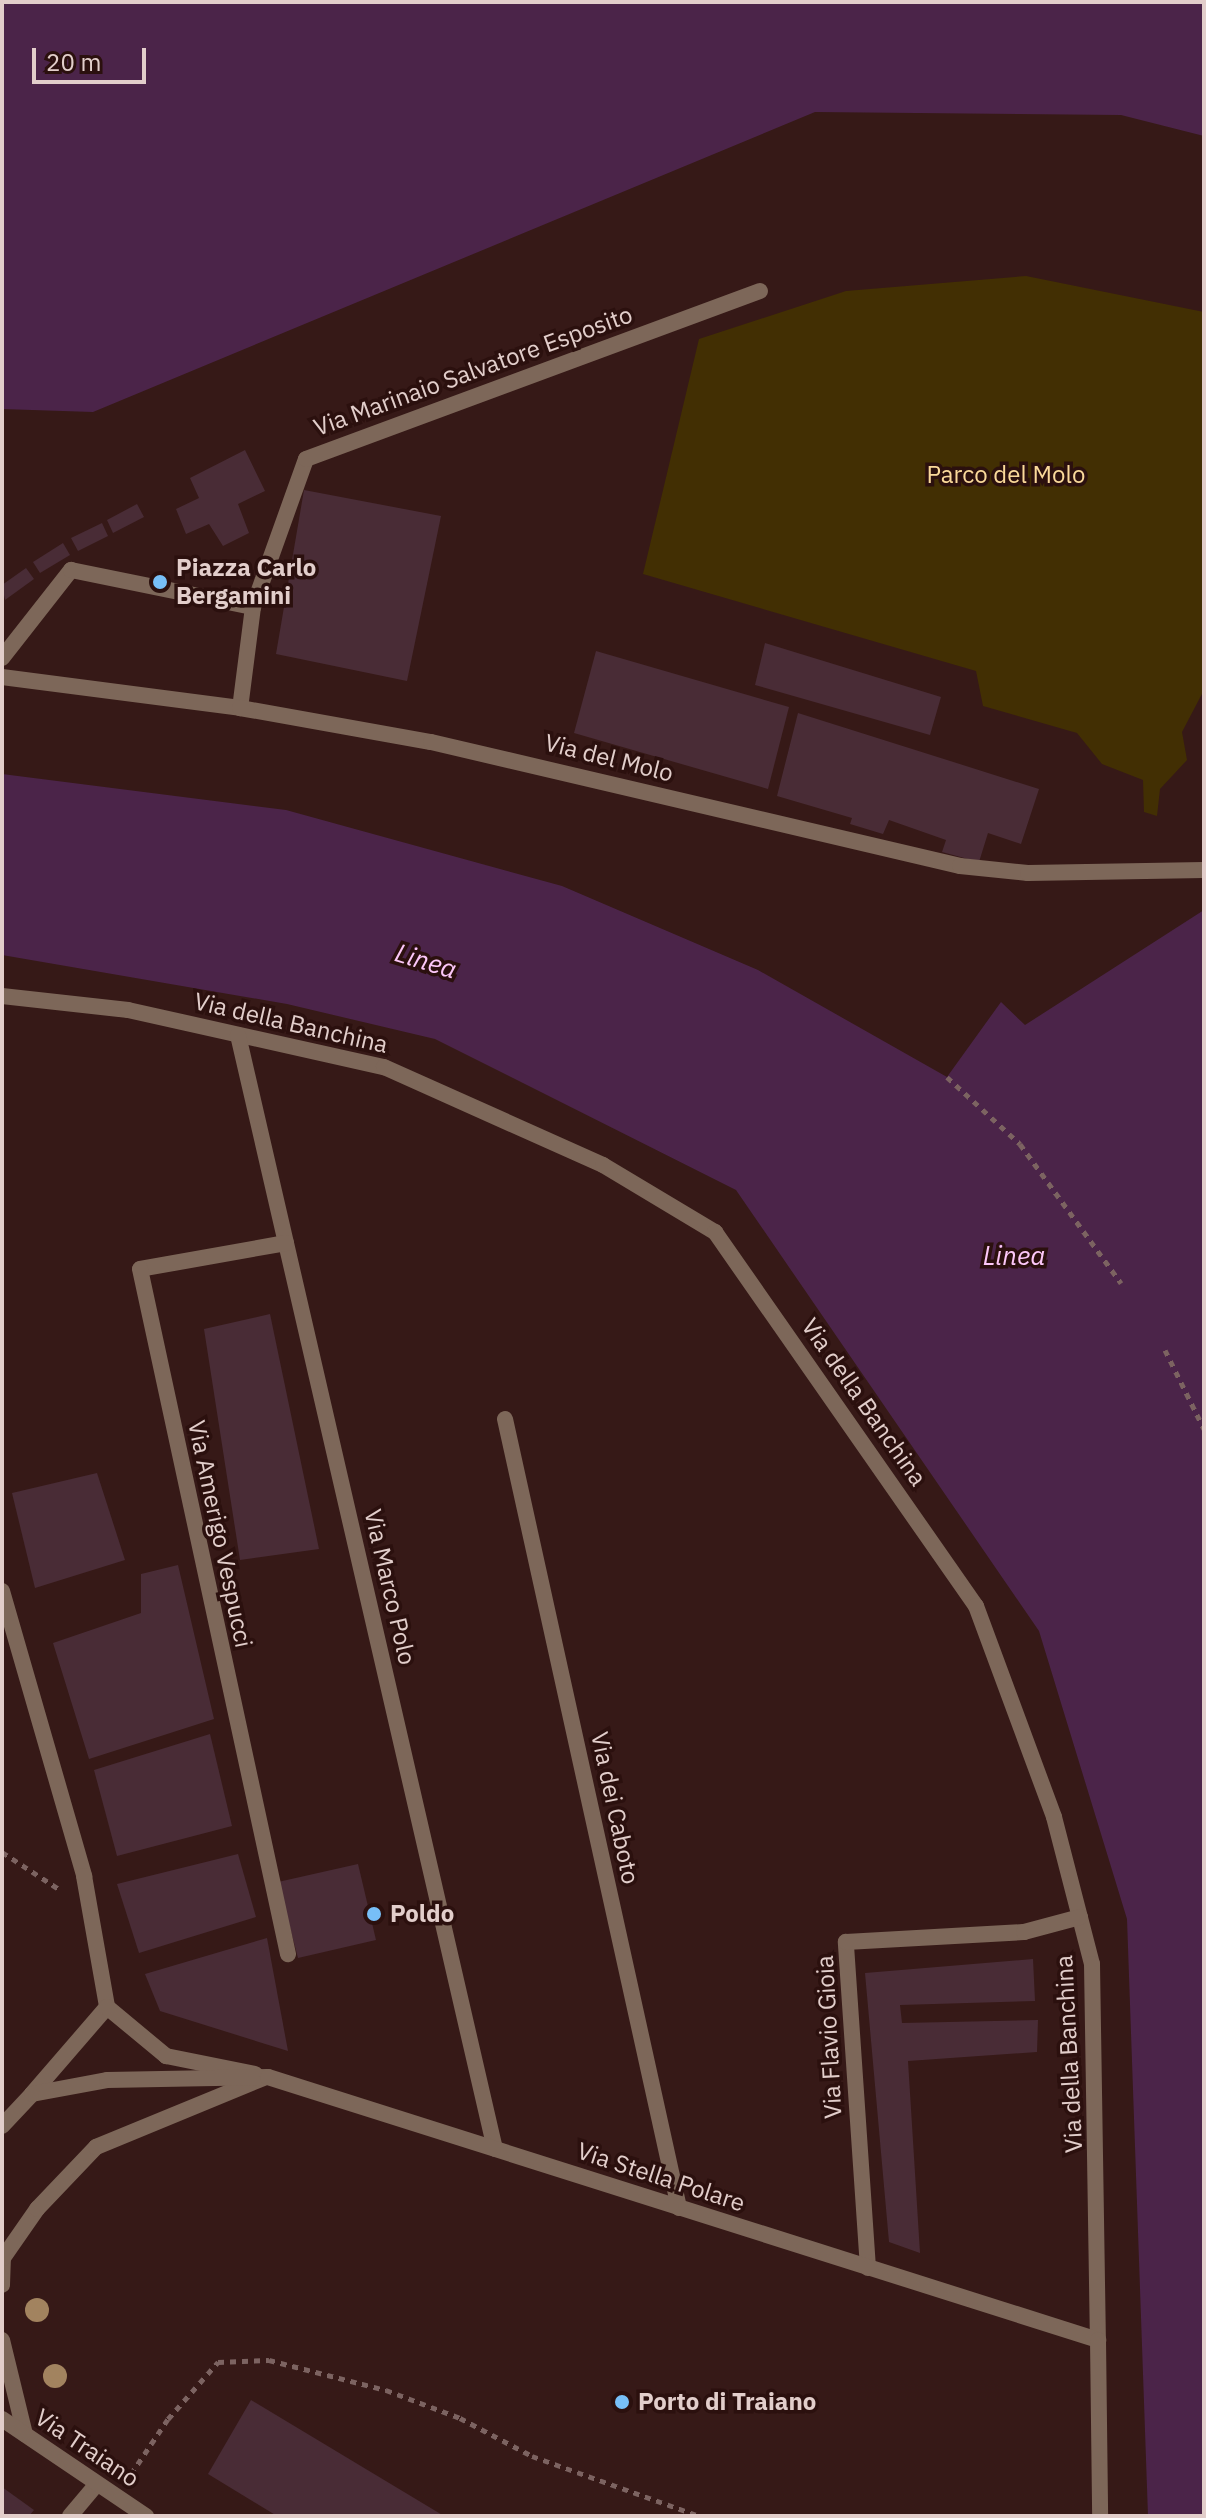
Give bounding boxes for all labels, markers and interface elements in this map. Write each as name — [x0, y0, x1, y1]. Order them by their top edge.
scale bar — [36, 32, 150, 82]
text: 20 m — [46, 46, 101, 78]
street label: Via Marinaio Salvatore Esposito — [310, 300, 636, 442]
park label: Parco del Molo — [926, 461, 1086, 489]
place label: Piazza Carlo Bergamini — [176, 554, 316, 610]
marker: Piazza Carlo Bergamini — [151, 573, 169, 591]
street label: Via del Molo — [542, 728, 676, 788]
water label: Linea — [391, 937, 461, 985]
street label: Via della Banchina — [191, 987, 391, 1059]
water label: Linea — [983, 1240, 1045, 1272]
street label: Via della Banchina — [795, 1313, 933, 1491]
street label: Via Amerigo Vespucci — [182, 1418, 258, 1650]
street label: Via Marco Polo — [358, 1506, 422, 1668]
street label: Via dei Caboto — [585, 1729, 645, 1887]
place label: Poldo — [390, 1900, 454, 1928]
marker: Poldo — [365, 1905, 383, 1923]
street label: Via della Banchina — [1049, 1954, 1089, 2154]
street label: Via Flavio Gioia — [810, 1955, 848, 2119]
street label: Via Stella Polare — [573, 2136, 749, 2218]
place label: Porto di Traiano — [638, 2388, 816, 2416]
marker: Porto di Traiano — [613, 2393, 631, 2411]
street label: Via Traiano — [30, 2403, 144, 2493]

